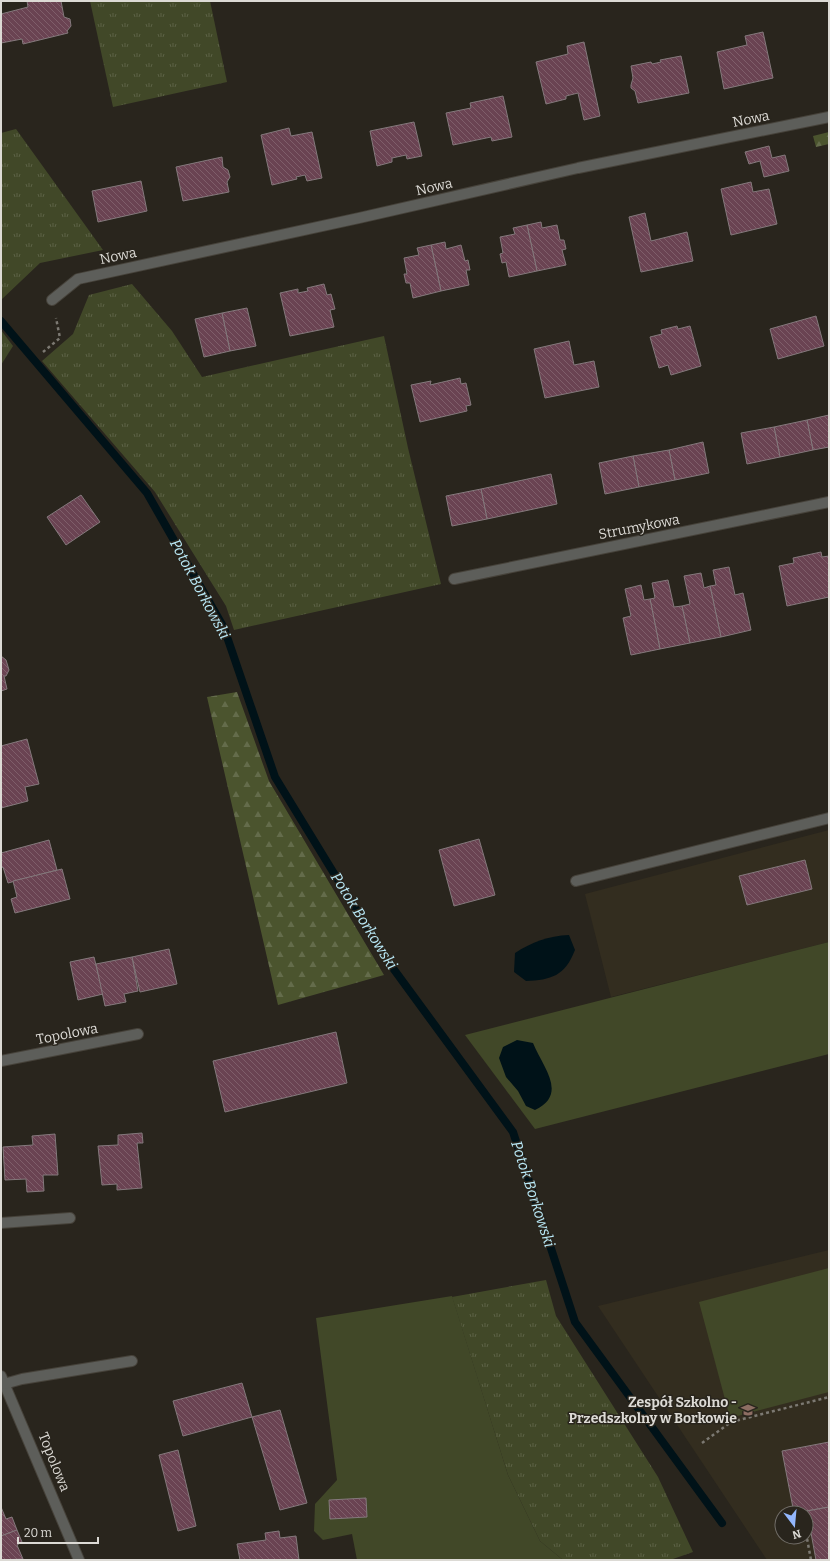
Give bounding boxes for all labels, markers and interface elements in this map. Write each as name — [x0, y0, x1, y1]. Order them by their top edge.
street label: Nowa — [731, 107, 771, 131]
street label: Nowa — [414, 174, 454, 199]
street label: Nowa — [98, 244, 138, 268]
street label: Strumykowa — [597, 511, 681, 543]
water label: Potok Borkowski — [166, 536, 234, 642]
water label: Potok Borkowski — [327, 869, 401, 973]
street label: Topolowa — [35, 1020, 100, 1048]
water label: Potok Borkowski — [507, 1138, 559, 1250]
place label: Zespół Szkolno - Przedszkolny w Borkowie — [569, 1394, 737, 1427]
school or university icon: Zespół Szkolno - Przedszkolny w Borkowie — [740, 1402, 756, 1418]
street label: Topolowa — [34, 1430, 74, 1494]
north arrow — [774, 1505, 814, 1545]
scale bar — [18, 1519, 98, 1545]
text: 20 m — [24, 1526, 53, 1540]
text: N — [790, 1527, 802, 1542]

